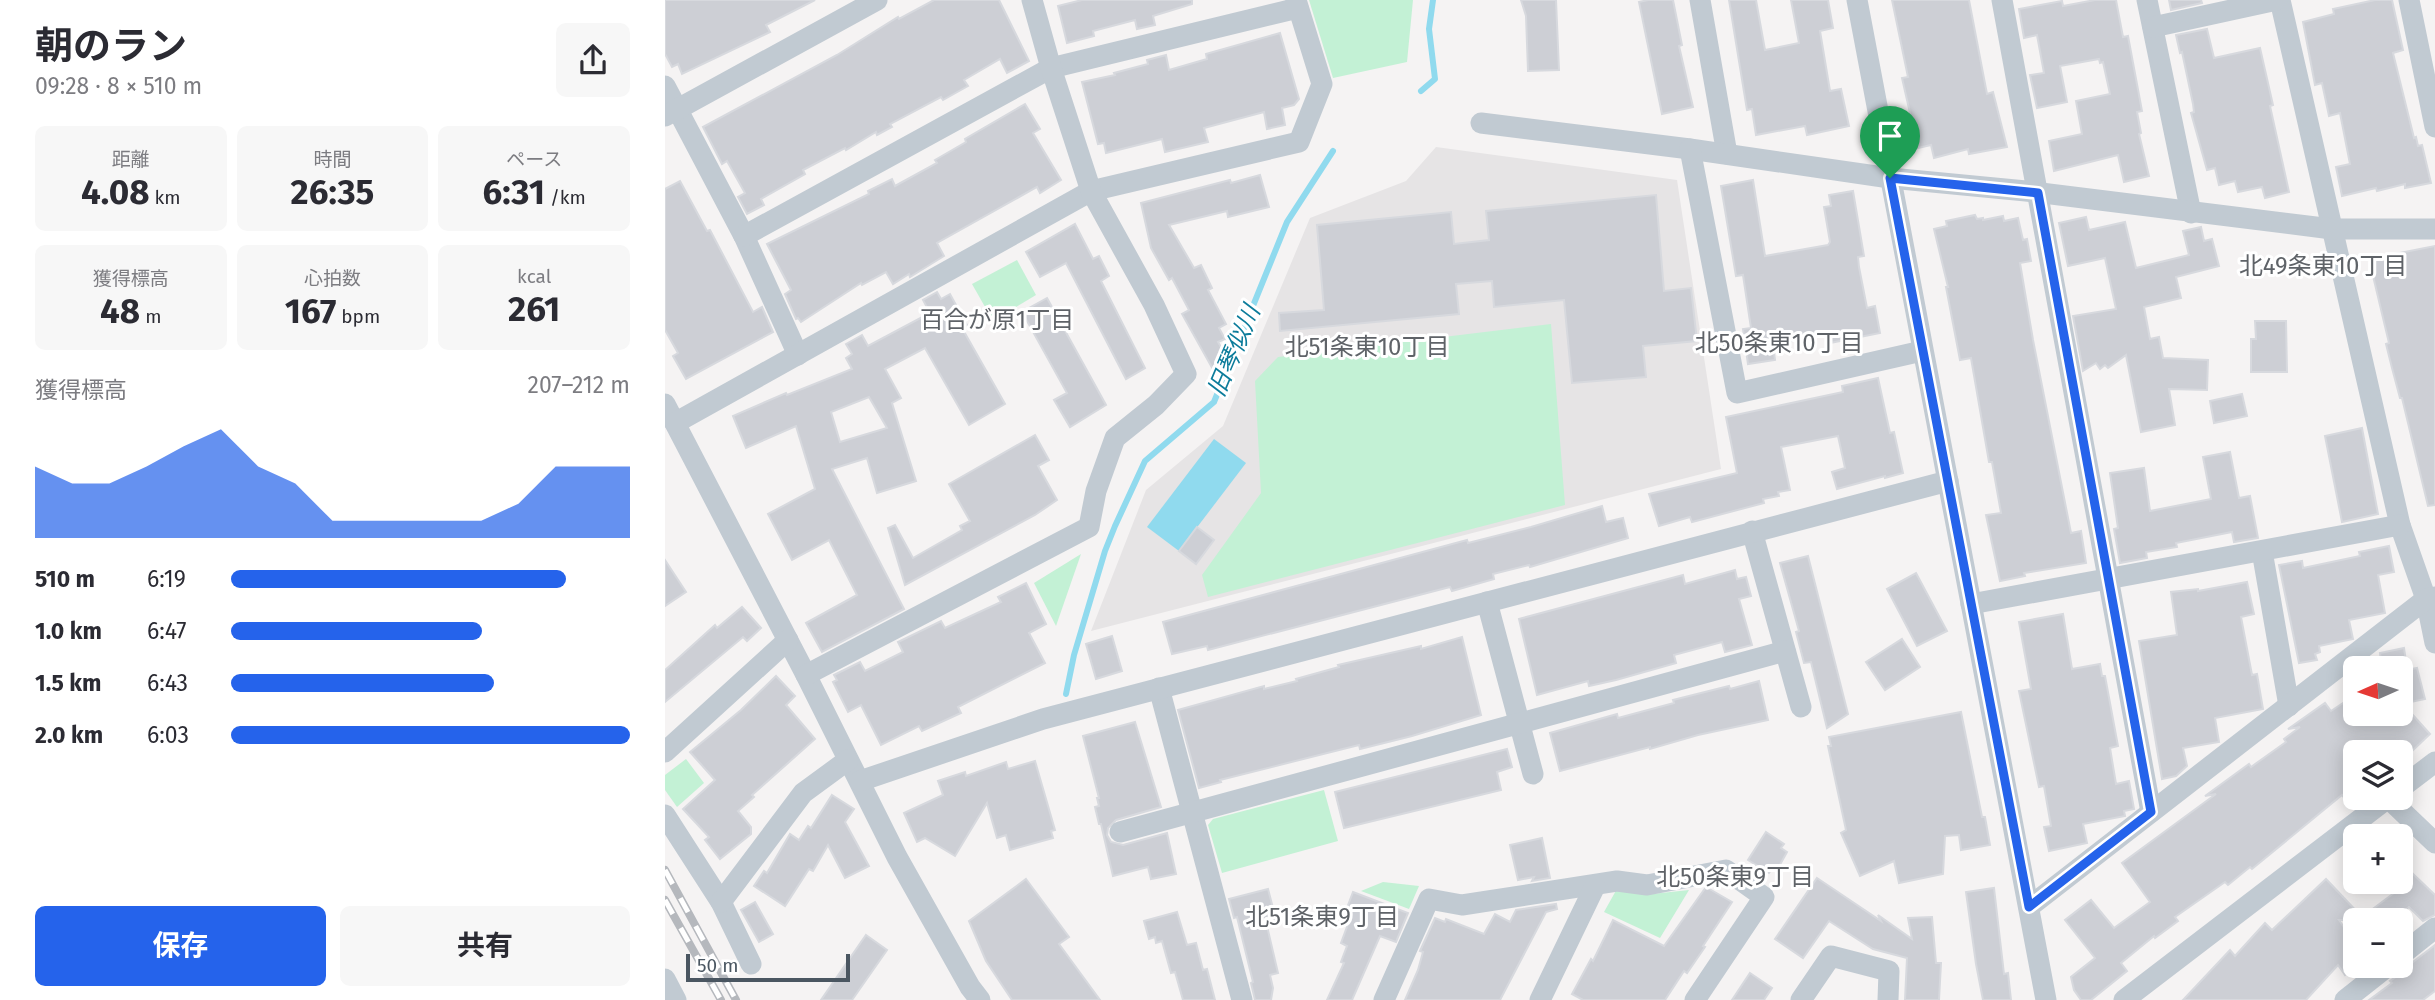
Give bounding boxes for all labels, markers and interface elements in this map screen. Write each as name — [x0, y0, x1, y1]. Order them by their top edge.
text: 朝のラン — [35, 23, 187, 69]
button: share — [556, 23, 630, 97]
text: 09:28 · 8 × 510 m — [35, 72, 202, 100]
pin — [1860, 106, 1920, 178]
icon: arrive — [1871, 117, 1909, 155]
text: 距離 — [112, 148, 150, 171]
text: 時間 — [313, 148, 352, 171]
text: ペース — [506, 148, 562, 171]
text: 4.08 — [81, 171, 150, 213]
text: 26:35 — [291, 171, 374, 213]
text: 6:31 — [483, 171, 545, 213]
text: km — [150, 186, 181, 209]
text: /km — [545, 186, 586, 209]
district label: 北49条東10丁目 — [2239, 252, 2407, 280]
text: kcal — [517, 265, 551, 288]
text: 獲得標高 — [93, 267, 169, 290]
text: 心拍数 — [304, 267, 361, 290]
text: 261 — [508, 288, 560, 330]
text: 48 — [100, 290, 140, 332]
text: 167 — [285, 290, 336, 332]
water label: 旧琴似川 — [1202, 299, 1267, 401]
text: m — [140, 305, 162, 328]
text: bpm — [336, 305, 380, 328]
district label: 百合が原1丁目 — [920, 306, 1074, 334]
district label: 北50条東10丁目 — [1694, 329, 1864, 357]
district label: 北51条東10丁目 — [1285, 333, 1449, 361]
text: 207–212 m — [528, 371, 630, 399]
text: 獲得標高 — [35, 376, 127, 404]
text: 510 m — [35, 565, 95, 593]
text: 6:19 — [147, 565, 186, 593]
text: 1.0 km — [35, 617, 102, 645]
text: 6:47 — [147, 617, 187, 645]
north arrow — [2343, 656, 2413, 726]
map controls — [2343, 656, 2413, 978]
text: 1.5 km — [35, 669, 101, 697]
text: 6:43 — [147, 669, 188, 697]
text: 2.0 km — [35, 721, 103, 749]
text: 6:03 — [147, 721, 189, 749]
button: layers — [2343, 740, 2413, 810]
button: + — [2343, 824, 2413, 894]
district label: 北50条東9丁目 — [1656, 863, 1814, 891]
district label: 北51条東9丁目 — [1245, 903, 1399, 931]
button: 保存 — [35, 906, 326, 986]
button: 共有 — [340, 906, 630, 986]
button: − — [2343, 908, 2413, 978]
scale bar — [686, 951, 851, 983]
text: 50 m — [697, 954, 738, 977]

